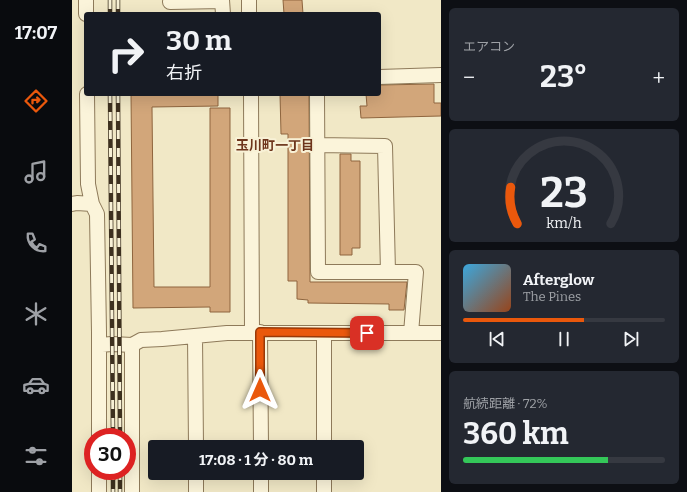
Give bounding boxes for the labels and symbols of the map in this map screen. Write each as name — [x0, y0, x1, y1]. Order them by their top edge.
district label: 玉川町一丁目 — [236, 138, 314, 153]
pin — [350, 316, 384, 350]
position arrow — [239, 369, 281, 411]
speed limit sign: 30 — [84, 428, 136, 480]

